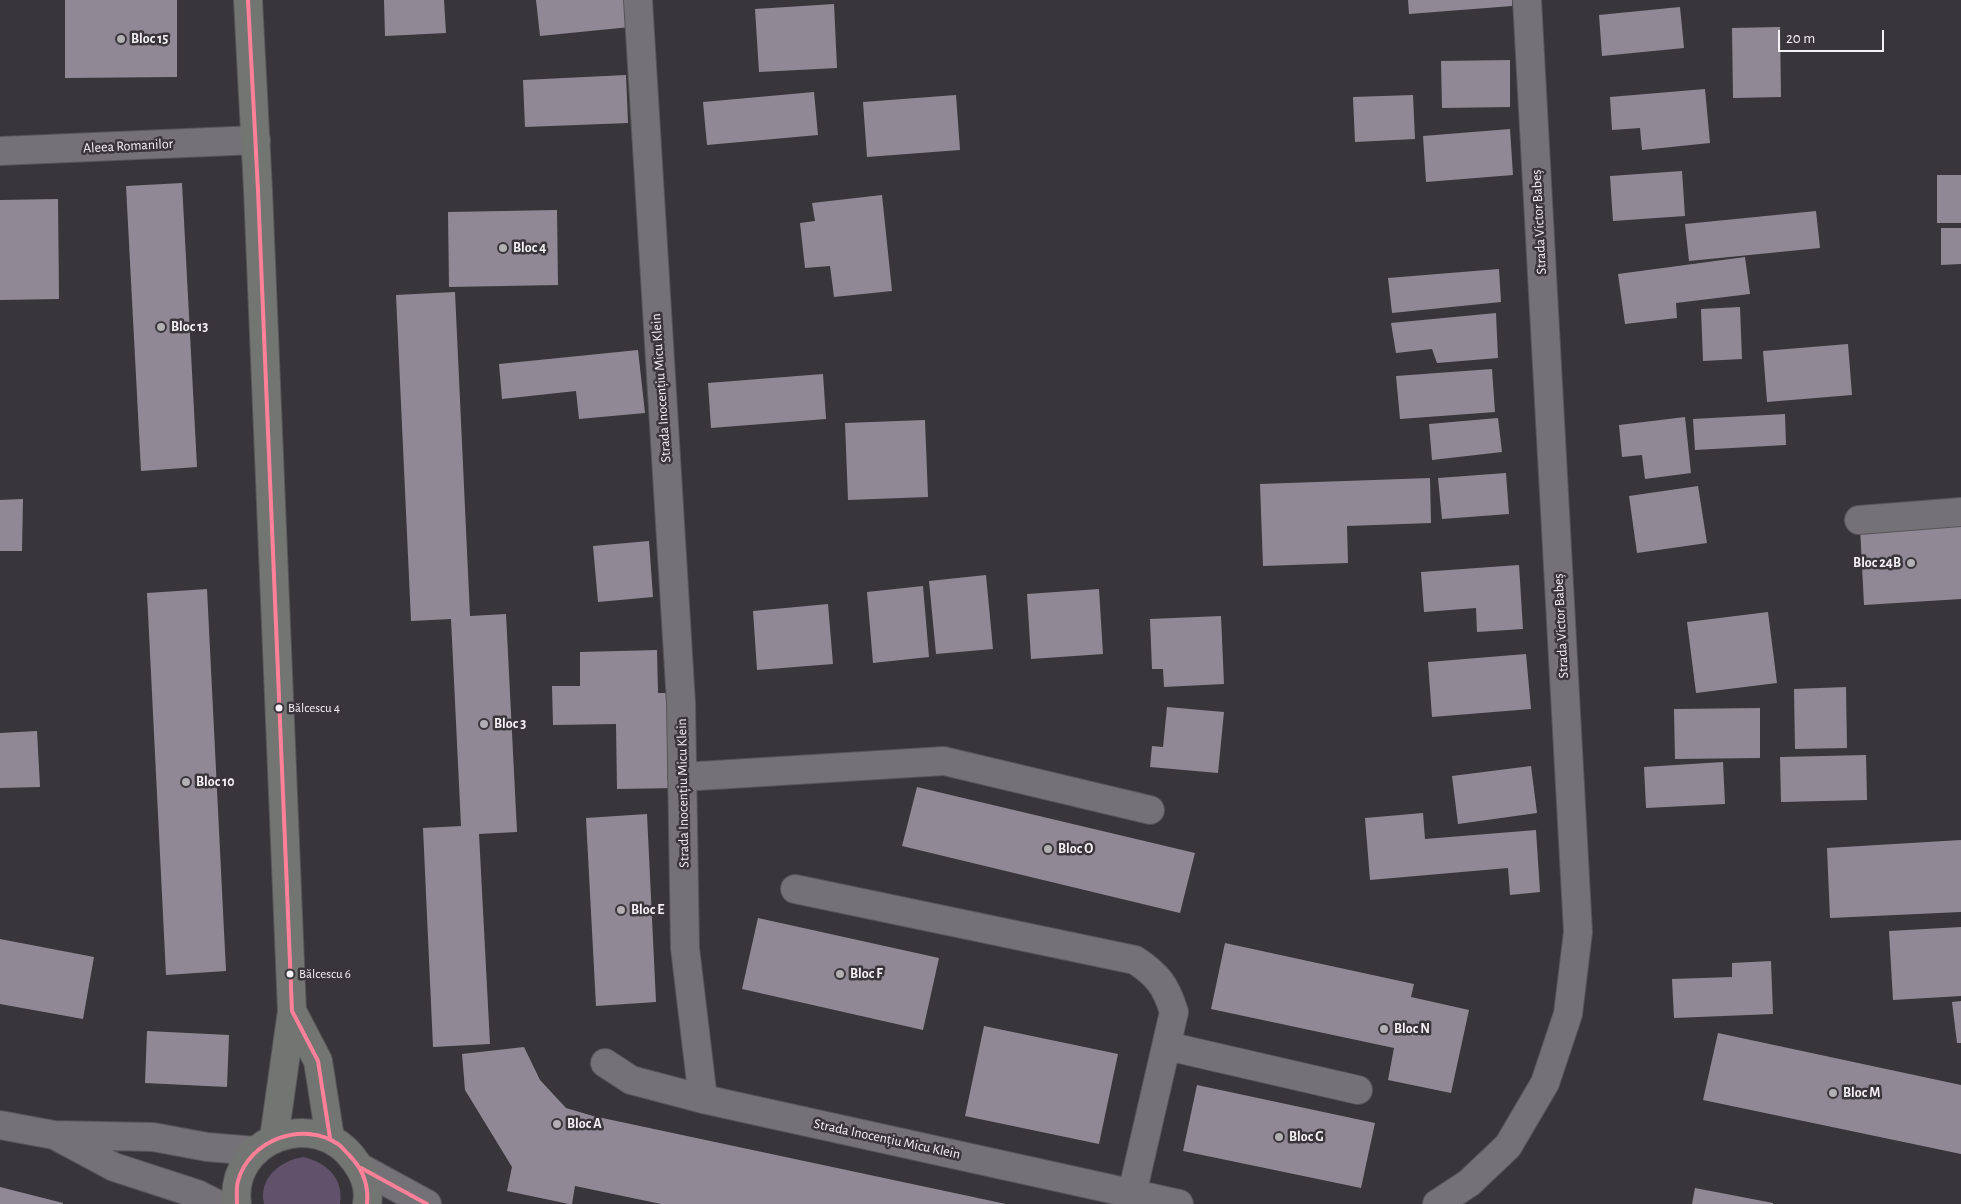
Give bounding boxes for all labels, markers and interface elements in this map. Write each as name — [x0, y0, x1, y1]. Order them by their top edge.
scale bar — [1781, 20, 1887, 52]
place label: Bloc 15 — [131, 31, 168, 47]
text: 20 m — [1786, 31, 1815, 46]
marker: Bloc 15 — [115, 33, 127, 45]
street label: Aleea Romanilor — [83, 135, 173, 157]
street label: Strada Victor Babeș — [1528, 169, 1550, 275]
place label: Bloc 4 — [513, 240, 546, 256]
marker: Bloc 4 — [497, 242, 509, 254]
street label: Strada Inocențiu Micu Klein — [647, 313, 675, 463]
place label: Bloc 13 — [171, 319, 208, 335]
marker: Bloc 13 — [155, 321, 167, 333]
place label: Bloc 24B — [1853, 555, 1901, 571]
marker: Bloc 24B — [1905, 557, 1917, 569]
street label: Strada Victor Babeș — [1550, 573, 1572, 679]
place label: Bălcescu 4 — [288, 700, 340, 716]
marker: Bălcescu 4 — [274, 703, 284, 713]
place label: Bloc 3 — [494, 716, 526, 732]
marker: Bloc 3 — [478, 718, 490, 730]
street label: Strada Inocențiu Micu Klein — [673, 718, 693, 868]
place label: Bloc 10 — [196, 774, 235, 790]
marker: Bloc 10 — [180, 776, 192, 788]
place label: Bloc O — [1058, 841, 1093, 857]
marker: Bloc O — [1042, 843, 1054, 855]
place label: Bloc E — [631, 902, 664, 918]
marker: Bloc E — [615, 904, 627, 916]
place label: Bălcescu 6 — [299, 966, 351, 982]
place label: Bloc F — [850, 966, 883, 982]
marker: Bloc F — [834, 968, 846, 980]
marker: Bălcescu 6 — [285, 969, 295, 979]
place label: Bloc N — [1394, 1021, 1430, 1037]
marker: Bloc N — [1378, 1023, 1390, 1035]
place label: Bloc M — [1843, 1085, 1880, 1101]
marker: Bloc M — [1827, 1087, 1839, 1099]
street label: Strada Inocențiu Micu Klein — [812, 1115, 962, 1163]
place label: Bloc A — [567, 1116, 602, 1132]
marker: Bloc A — [551, 1118, 563, 1130]
place label: Bloc G — [1289, 1129, 1324, 1145]
marker: Bloc G — [1273, 1131, 1285, 1143]

